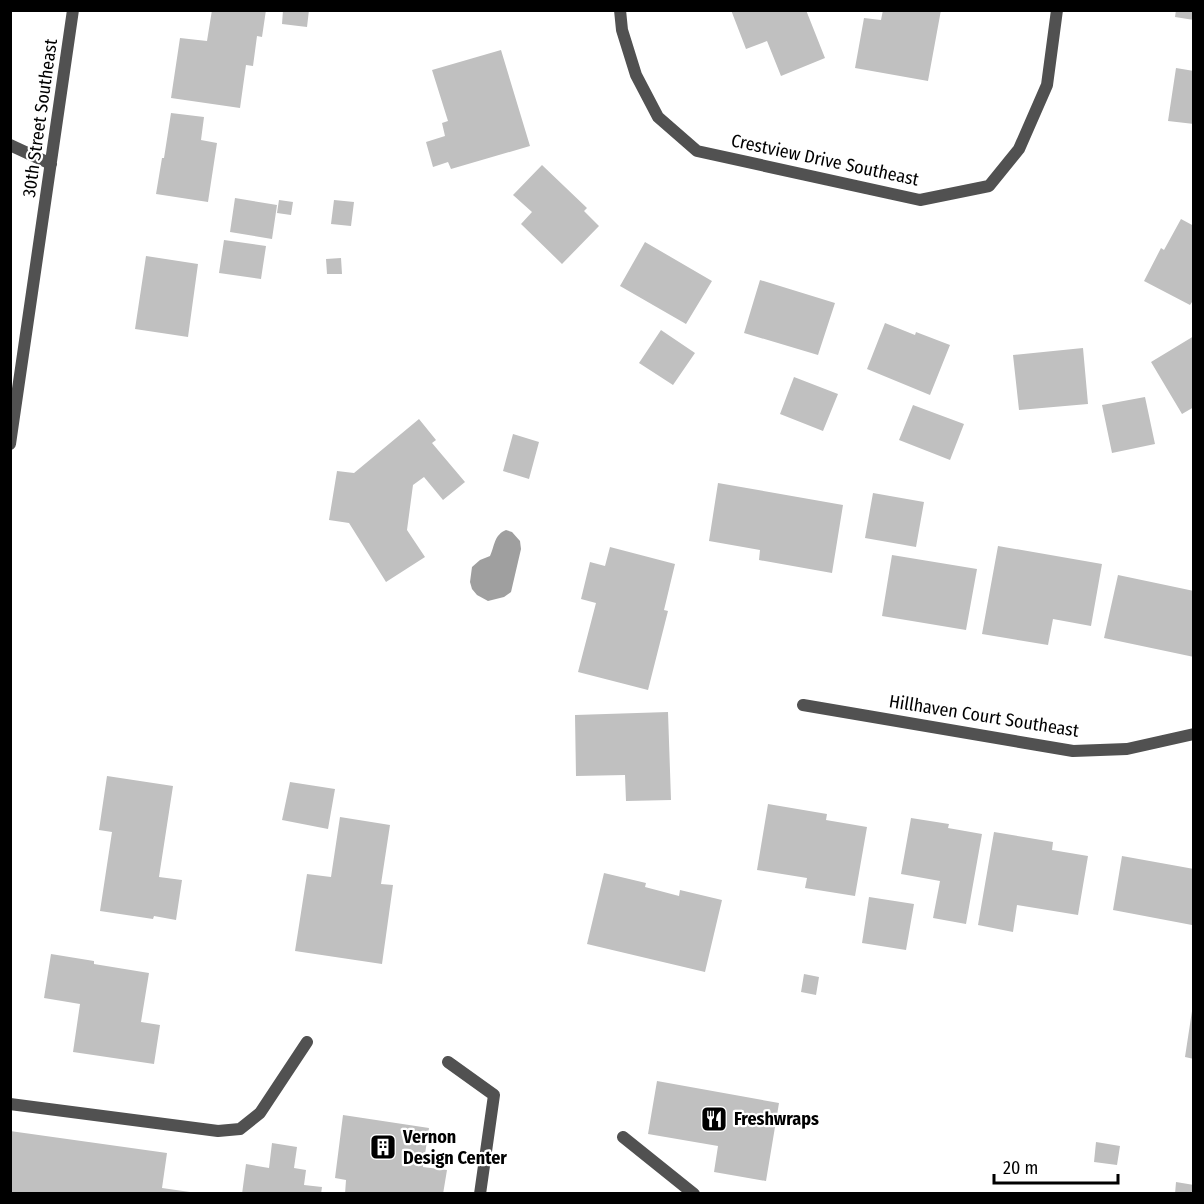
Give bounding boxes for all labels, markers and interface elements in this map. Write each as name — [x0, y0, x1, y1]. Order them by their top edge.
street label: 30th Street Southeast — [18, 37, 62, 199]
street label: Crestview Drive Southeast — [729, 129, 921, 191]
street label: Hillhaven Court Southeast — [888, 690, 1081, 742]
restaurant icon: Freshwraps — [699, 1104, 729, 1134]
place label: Freshwraps — [734, 1108, 819, 1130]
place label: Vernon Design Center — [402, 1126, 507, 1169]
building icon: Vernon Design Center — [368, 1132, 398, 1162]
scale bar — [994, 1147, 1118, 1185]
text: 20 m — [1003, 1157, 1038, 1179]

